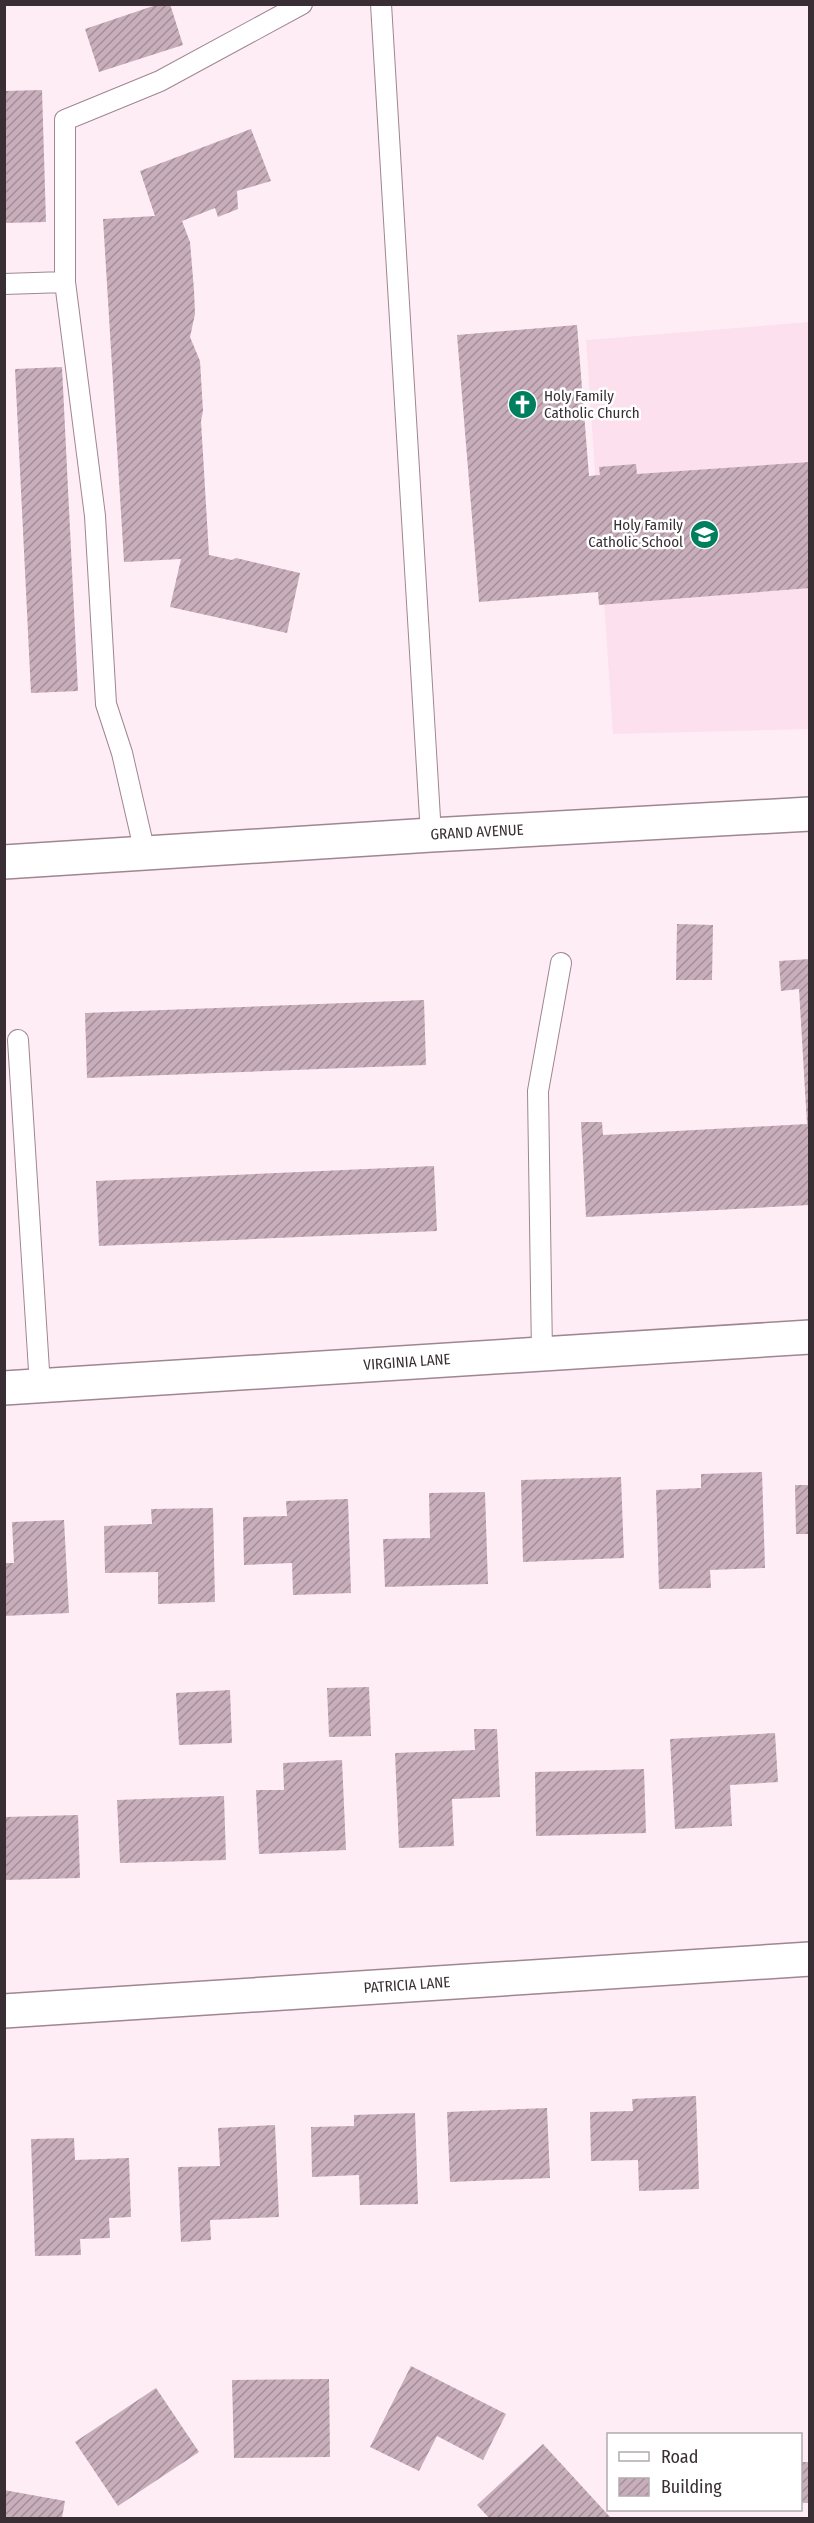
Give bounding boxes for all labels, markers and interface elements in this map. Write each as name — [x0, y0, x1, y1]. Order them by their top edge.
place label: Holy Family Catholic Church — [544, 387, 640, 422]
church icon: Holy Family Catholic Church — [507, 389, 539, 421]
place label: Holy Family Catholic School — [588, 516, 683, 551]
school or university icon: Holy Family Catholic School — [688, 518, 720, 550]
street label: GRAND AVENUE — [430, 821, 524, 843]
street label: VIRGINIA LANE — [363, 1350, 451, 1374]
street label: PATRICIA LANE — [363, 1973, 451, 1997]
legend — [607, 2433, 802, 2511]
text: Road — [661, 2446, 698, 2468]
text: Building — [661, 2476, 722, 2498]

